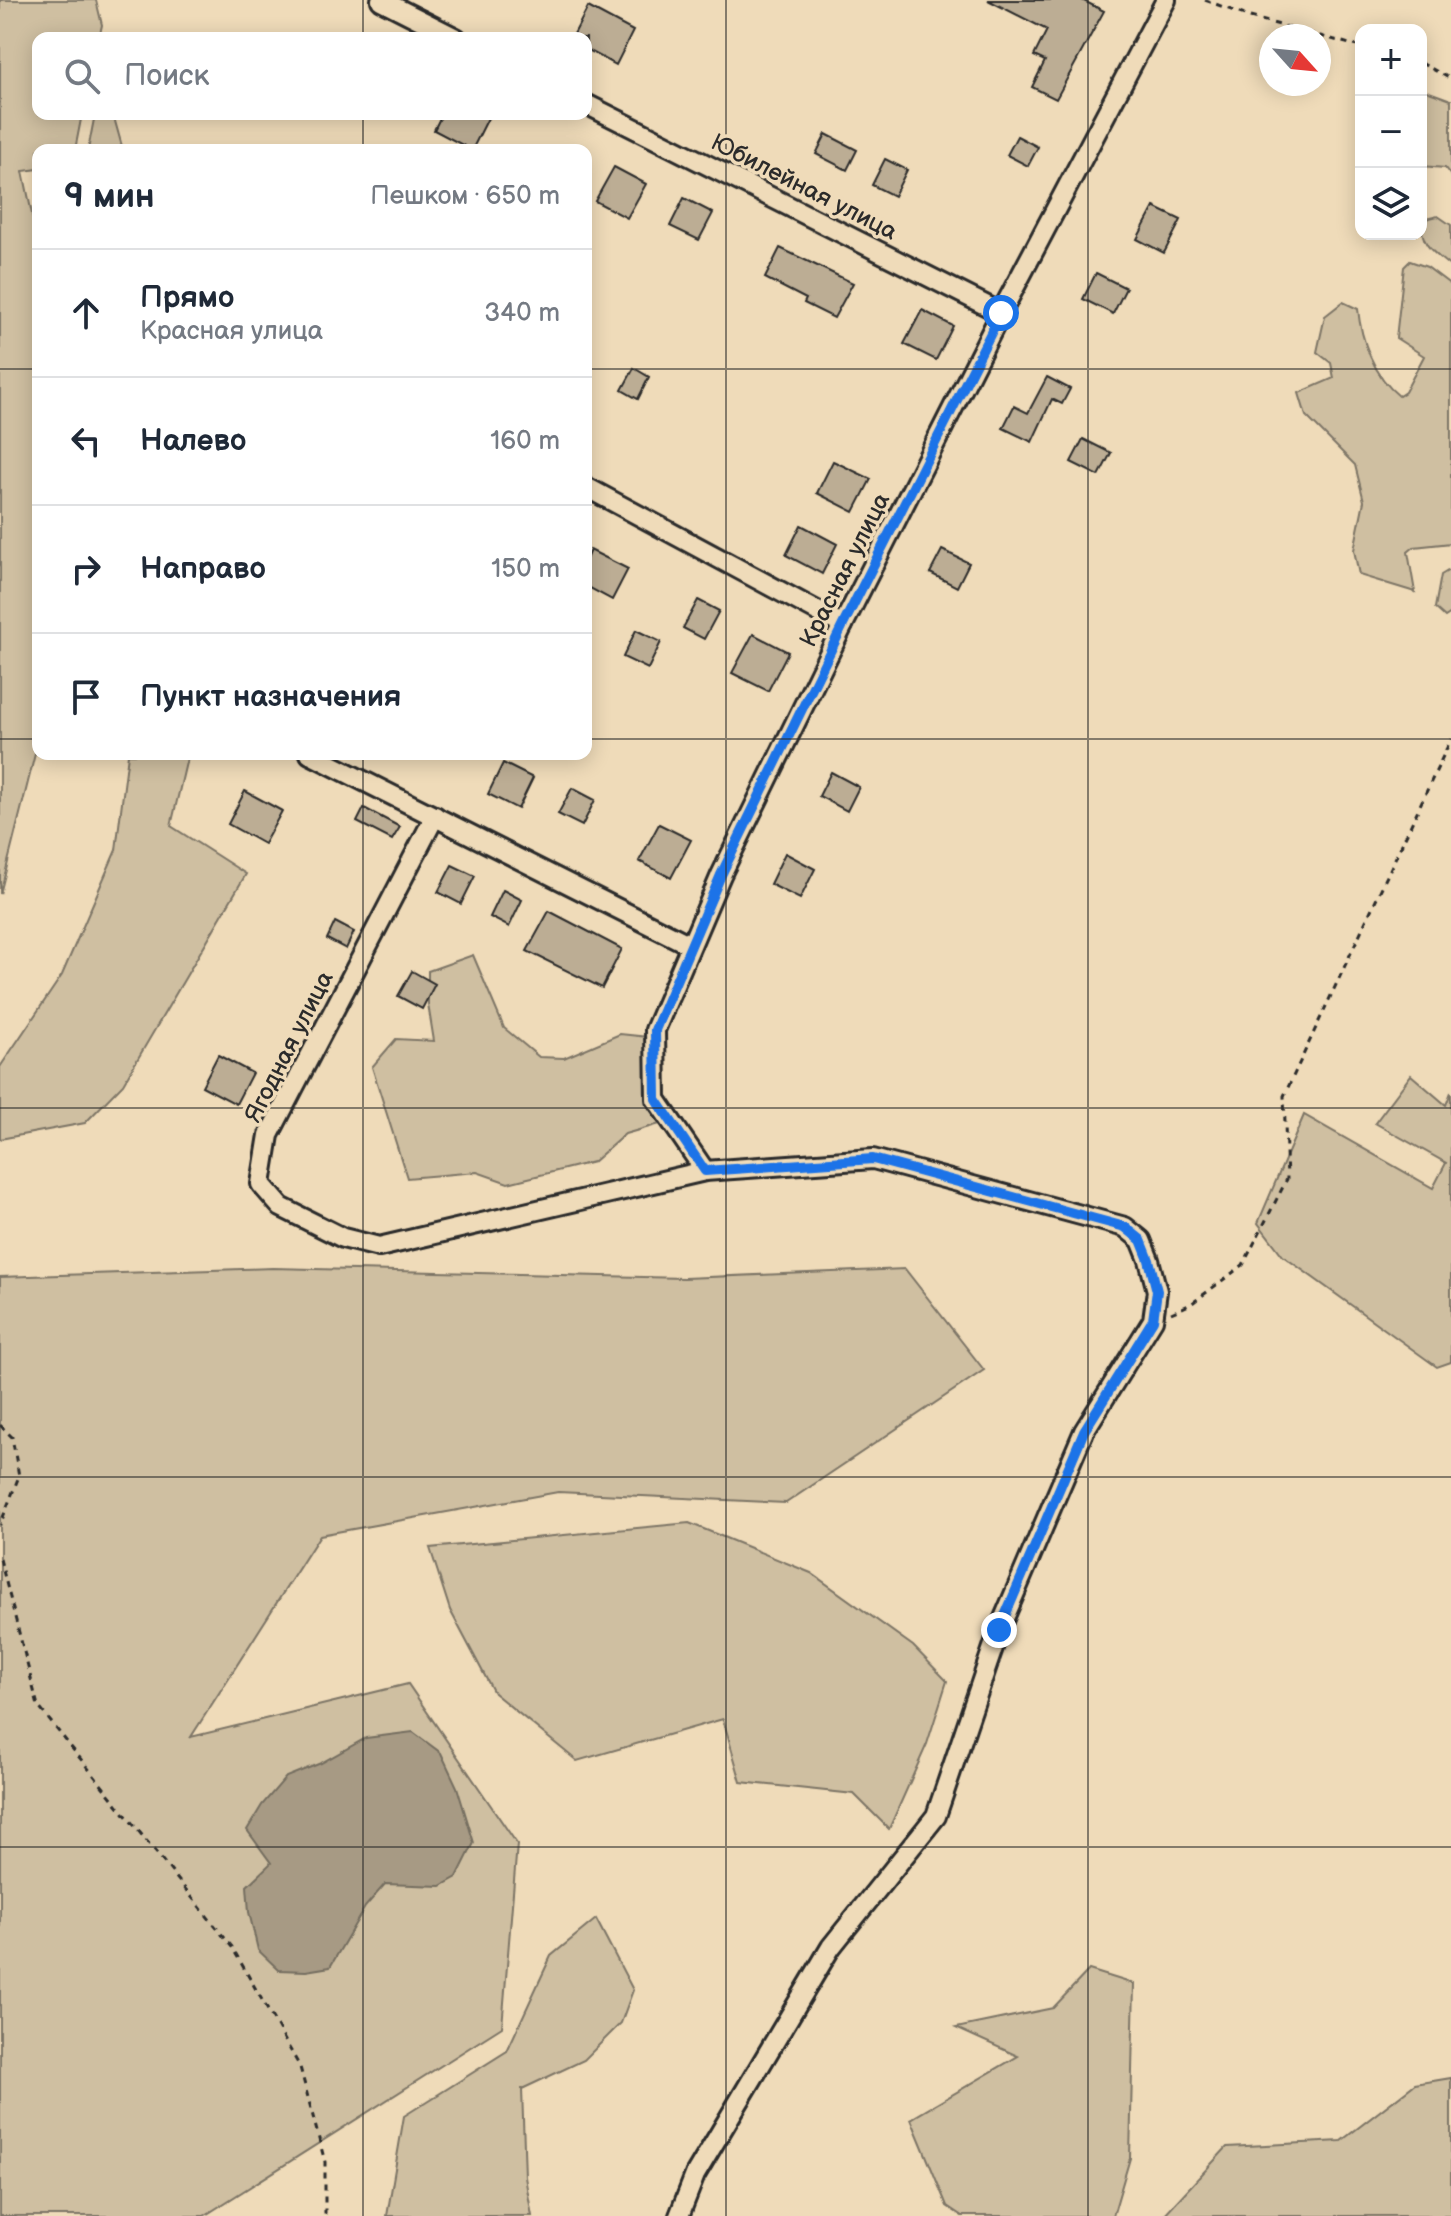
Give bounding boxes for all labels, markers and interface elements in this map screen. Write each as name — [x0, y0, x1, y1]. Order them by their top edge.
north arrow — [1259, 24, 1331, 96]
map controls — [1355, 24, 1427, 240]
button: + — [1355, 24, 1427, 96]
search box — [32, 32, 592, 120]
icon: search — [60, 54, 104, 98]
text: Поиск — [124, 58, 210, 94]
button: − — [1355, 96, 1427, 168]
street label: Юбилейная улица — [706, 128, 902, 246]
button: layers — [1355, 168, 1427, 240]
text: 9 мин — [64, 176, 155, 217]
text: Пешком · 650 m — [370, 181, 560, 212]
text: Прямо — [140, 280, 234, 316]
icon: ahead — [64, 291, 108, 335]
route start — [983, 295, 1019, 331]
text: 340 m — [484, 298, 560, 329]
text: Красная улица — [140, 316, 323, 347]
icon: left — [64, 419, 108, 463]
text: Налево — [140, 423, 246, 459]
text: 160 m — [490, 426, 560, 457]
street label: Красная улица — [794, 488, 896, 652]
icon: right — [64, 547, 108, 591]
text: Направо — [140, 551, 266, 587]
text: 150 m — [491, 554, 560, 585]
icon: arrive — [64, 675, 108, 719]
text: Пункт назначения — [140, 679, 401, 715]
street label: Ягодная улица — [238, 966, 340, 1128]
route end — [981, 1612, 1017, 1648]

